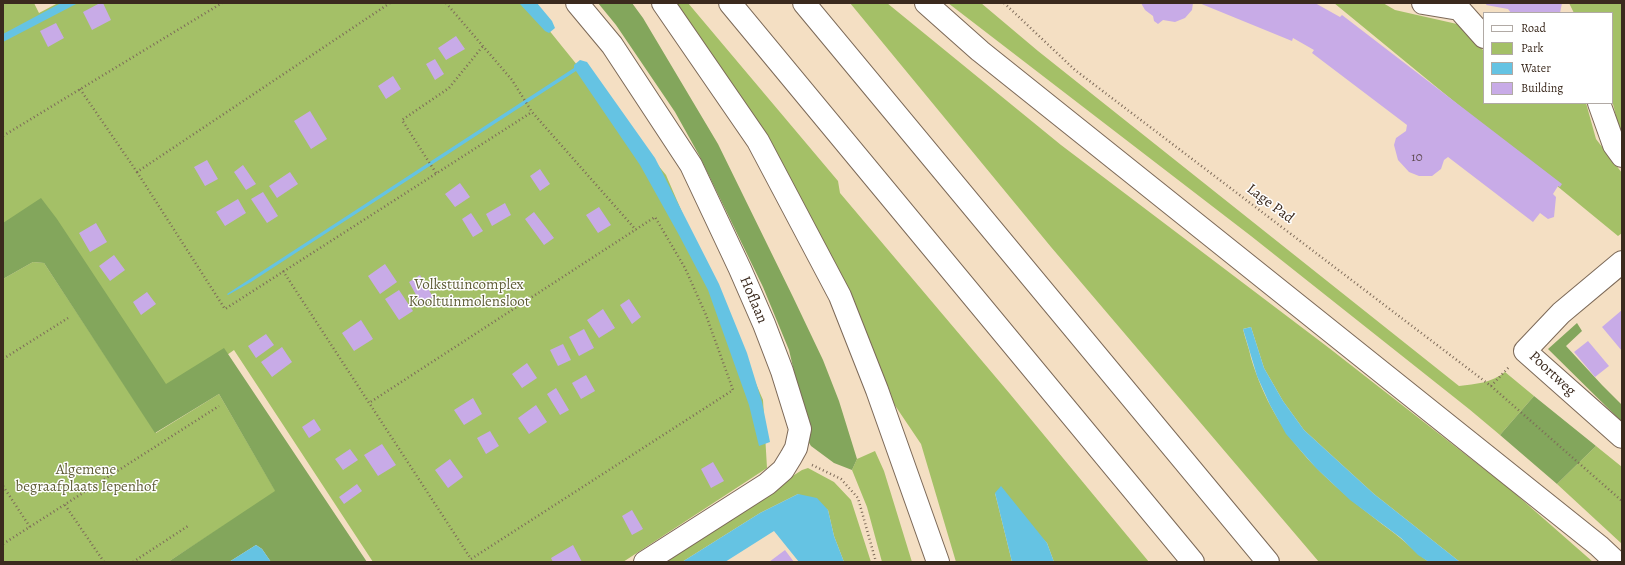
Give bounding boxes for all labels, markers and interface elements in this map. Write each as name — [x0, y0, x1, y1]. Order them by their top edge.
legend — [1483, 12, 1613, 104]
text: Road — [1521, 20, 1546, 36]
text: Park — [1521, 40, 1544, 56]
text: Water — [1521, 60, 1551, 76]
text: Building — [1521, 80, 1563, 96]
house number: 10 — [1411, 150, 1423, 166]
street label: Lage Pad — [1243, 180, 1297, 228]
street label: Hoflaan — [735, 274, 771, 326]
park label: Volkstuincomplex Kooltuinmolensloot — [408, 276, 530, 311]
street label: Poortweg — [1525, 348, 1579, 400]
park label: Algemene begraafplaats Iepenhof — [16, 461, 156, 496]

